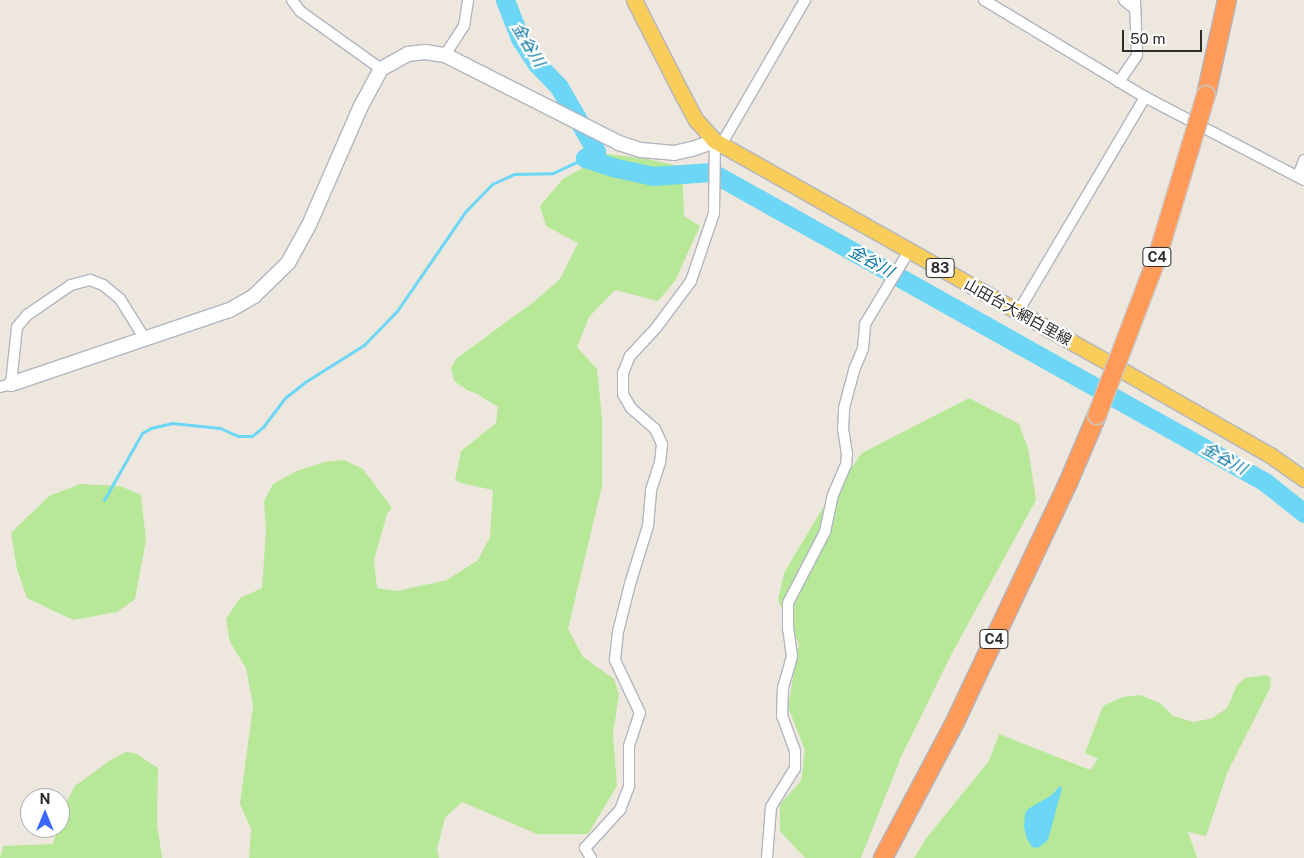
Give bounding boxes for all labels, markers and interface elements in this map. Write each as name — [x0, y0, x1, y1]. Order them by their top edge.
water label: 金谷川 — [507, 19, 549, 71]
scale bar — [1124, 20, 1204, 52]
text: 50 m — [1130, 30, 1165, 47]
water label: 金谷川 — [845, 242, 897, 282]
road number: C4 — [1142, 246, 1172, 268]
road number: 83 — [925, 256, 955, 280]
street label: 山田台大網白里線 — [961, 275, 1075, 349]
water label: 金谷川 — [1198, 439, 1250, 479]
road number: C4 — [979, 628, 1009, 650]
north arrow — [20, 788, 70, 838]
text: N — [40, 791, 50, 807]

